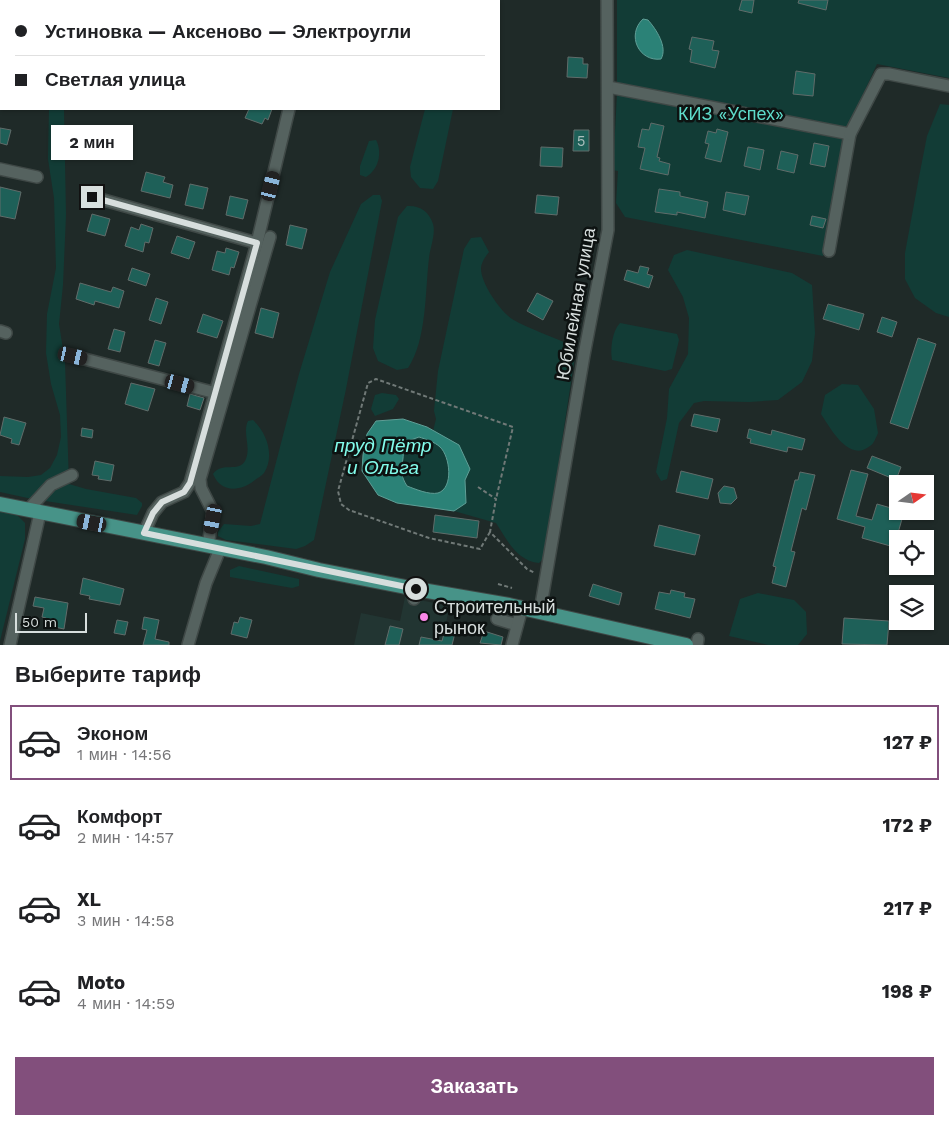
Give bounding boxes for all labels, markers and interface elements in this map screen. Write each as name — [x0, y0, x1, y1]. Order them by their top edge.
text: Устиновка — Аксеново — Электроугли — [45, 20, 411, 43]
text: Светлая улица — [45, 68, 185, 91]
park label: КИЗ «Успех» — [678, 103, 784, 124]
callout: 2 мин — [51, 124, 133, 160]
house number: 5 — [577, 132, 585, 150]
text: 2 мин — [69, 133, 115, 152]
car — [260, 170, 281, 202]
route end — [81, 186, 103, 208]
street label: Юбилейная улица — [552, 225, 599, 382]
car — [56, 345, 89, 367]
car — [163, 373, 196, 395]
water label: пруд Пётр и Ольга — [334, 434, 432, 479]
north arrow — [889, 475, 934, 520]
map controls — [889, 475, 934, 630]
car — [202, 503, 223, 535]
car — [75, 513, 108, 533]
button: locate — [889, 530, 934, 575]
route start — [405, 578, 427, 600]
button: layers — [889, 585, 934, 630]
place label: Строительный рынок — [434, 596, 556, 638]
scale bar — [15, 610, 88, 633]
marker: Строительный рынок — [418, 611, 430, 623]
text: 50 m — [22, 614, 57, 630]
text: Выберите тариф — [15, 662, 201, 687]
icon: car — [17, 720, 62, 765]
text: Эконом — [77, 722, 148, 745]
text: 127 ₽ — [883, 731, 932, 754]
text: 1 мин · 14:56 — [77, 745, 171, 764]
icon: car — [17, 803, 62, 848]
text: Комфорт — [77, 805, 162, 828]
text: 172 ₽ — [882, 814, 932, 837]
text: 2 мин · 14:57 — [77, 828, 174, 847]
icon: car — [17, 886, 62, 931]
text: XL — [77, 888, 101, 911]
text: 217 ₽ — [883, 897, 932, 920]
text: 3 мин · 14:58 — [77, 911, 175, 930]
icon: car — [17, 969, 62, 1014]
text: Moto — [77, 971, 125, 994]
text: 198 ₽ — [882, 980, 932, 1003]
text: 4 мин · 14:59 — [77, 994, 175, 1013]
button: Заказать — [15, 1057, 934, 1115]

